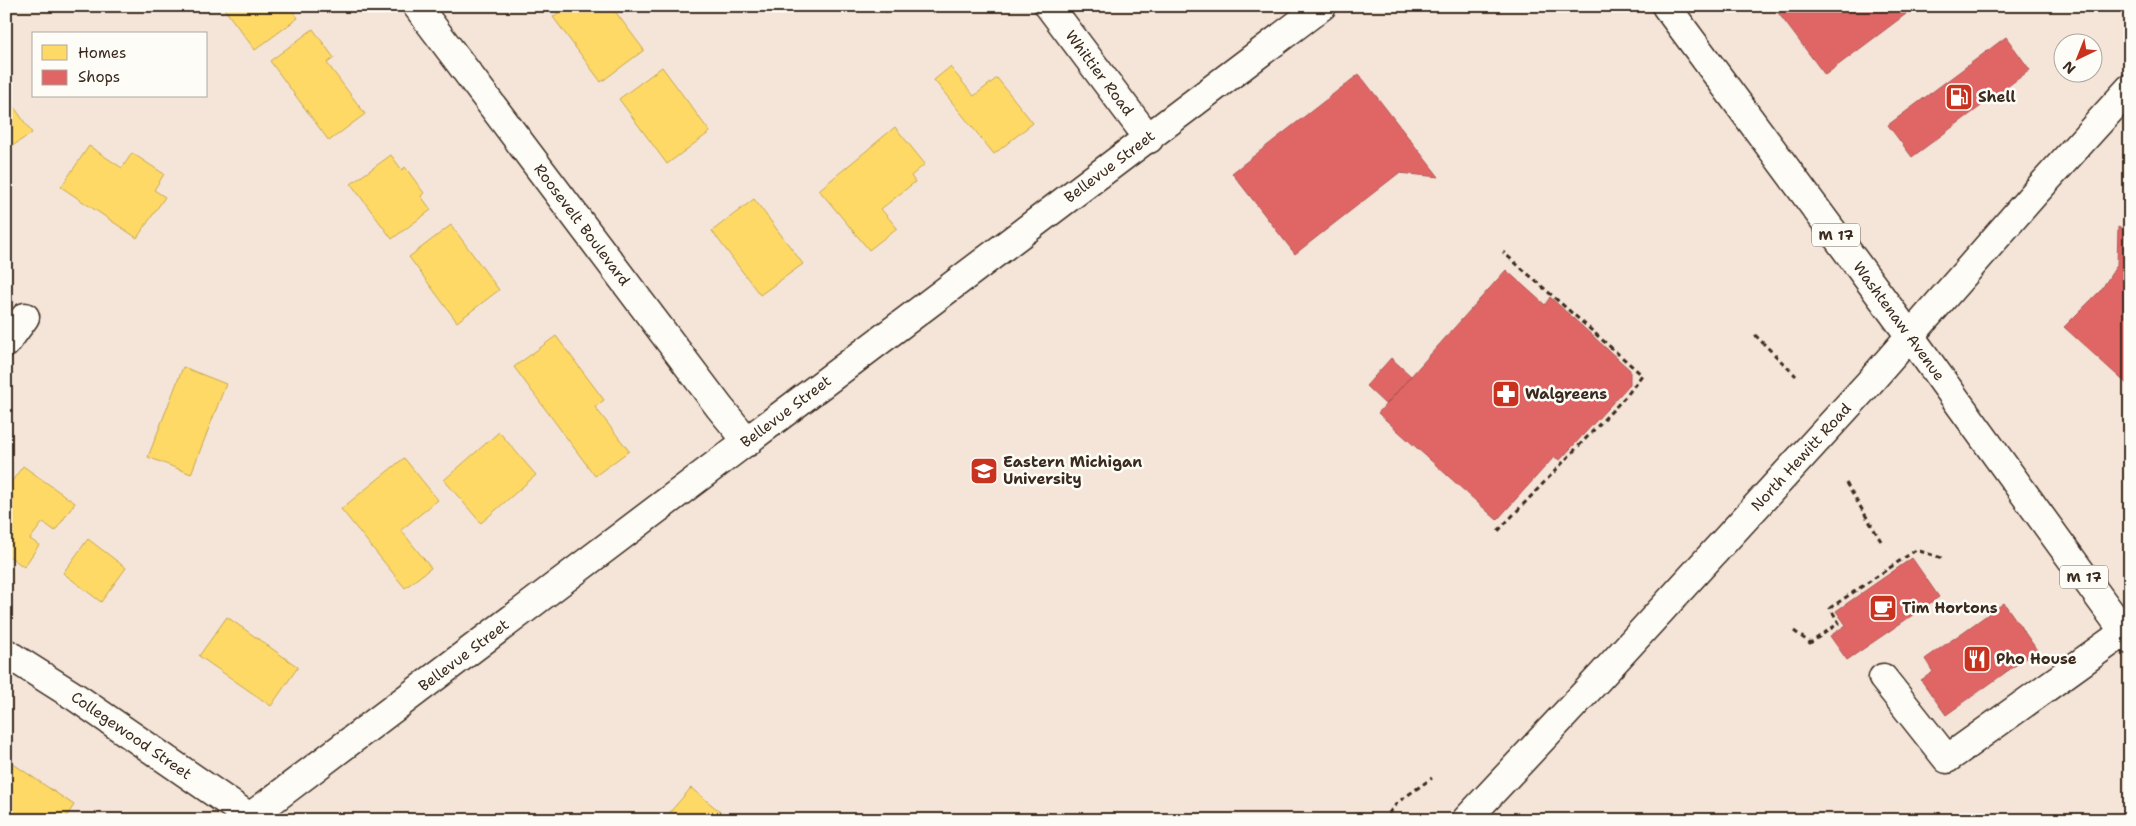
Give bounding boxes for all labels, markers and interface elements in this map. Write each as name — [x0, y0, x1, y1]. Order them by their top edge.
street label: Whittier Road — [1061, 26, 1138, 120]
legend — [32, 32, 208, 98]
north arrow — [2054, 32, 2104, 82]
text: Homes — [78, 43, 126, 63]
text: N — [2059, 57, 2079, 78]
text: Shops — [78, 67, 120, 87]
fuel station icon: Shell — [1944, 82, 1974, 112]
place label: Shell — [1978, 87, 2016, 107]
street label: Bellevue Street — [1060, 126, 1159, 207]
street label: Roosevelt Boulevard — [529, 160, 635, 290]
road number: M 17 — [1812, 224, 1860, 246]
street label: Washtenaw Avenue — [1848, 258, 1949, 385]
street label: Bellevue Street — [737, 371, 835, 452]
pharmacy icon: Walgreens — [1491, 379, 1521, 409]
place label: Walgreens — [1525, 384, 1607, 404]
street label: North Hewitt Road — [1747, 399, 1856, 515]
place label: Eastern Michigan University — [1003, 452, 1142, 489]
school or university icon: Eastern Michigan University — [969, 456, 999, 486]
road number: M 17 — [2060, 566, 2108, 588]
cafe icon: Tim Hortons — [1868, 593, 1898, 623]
place label: Tim Hortons — [1902, 598, 1998, 618]
street label: Bellevue Street — [414, 615, 513, 696]
restaurant icon: Pho House — [1962, 644, 1992, 674]
place label: Pho House — [1996, 649, 2077, 669]
street label: Collegewood Street — [67, 687, 196, 784]

